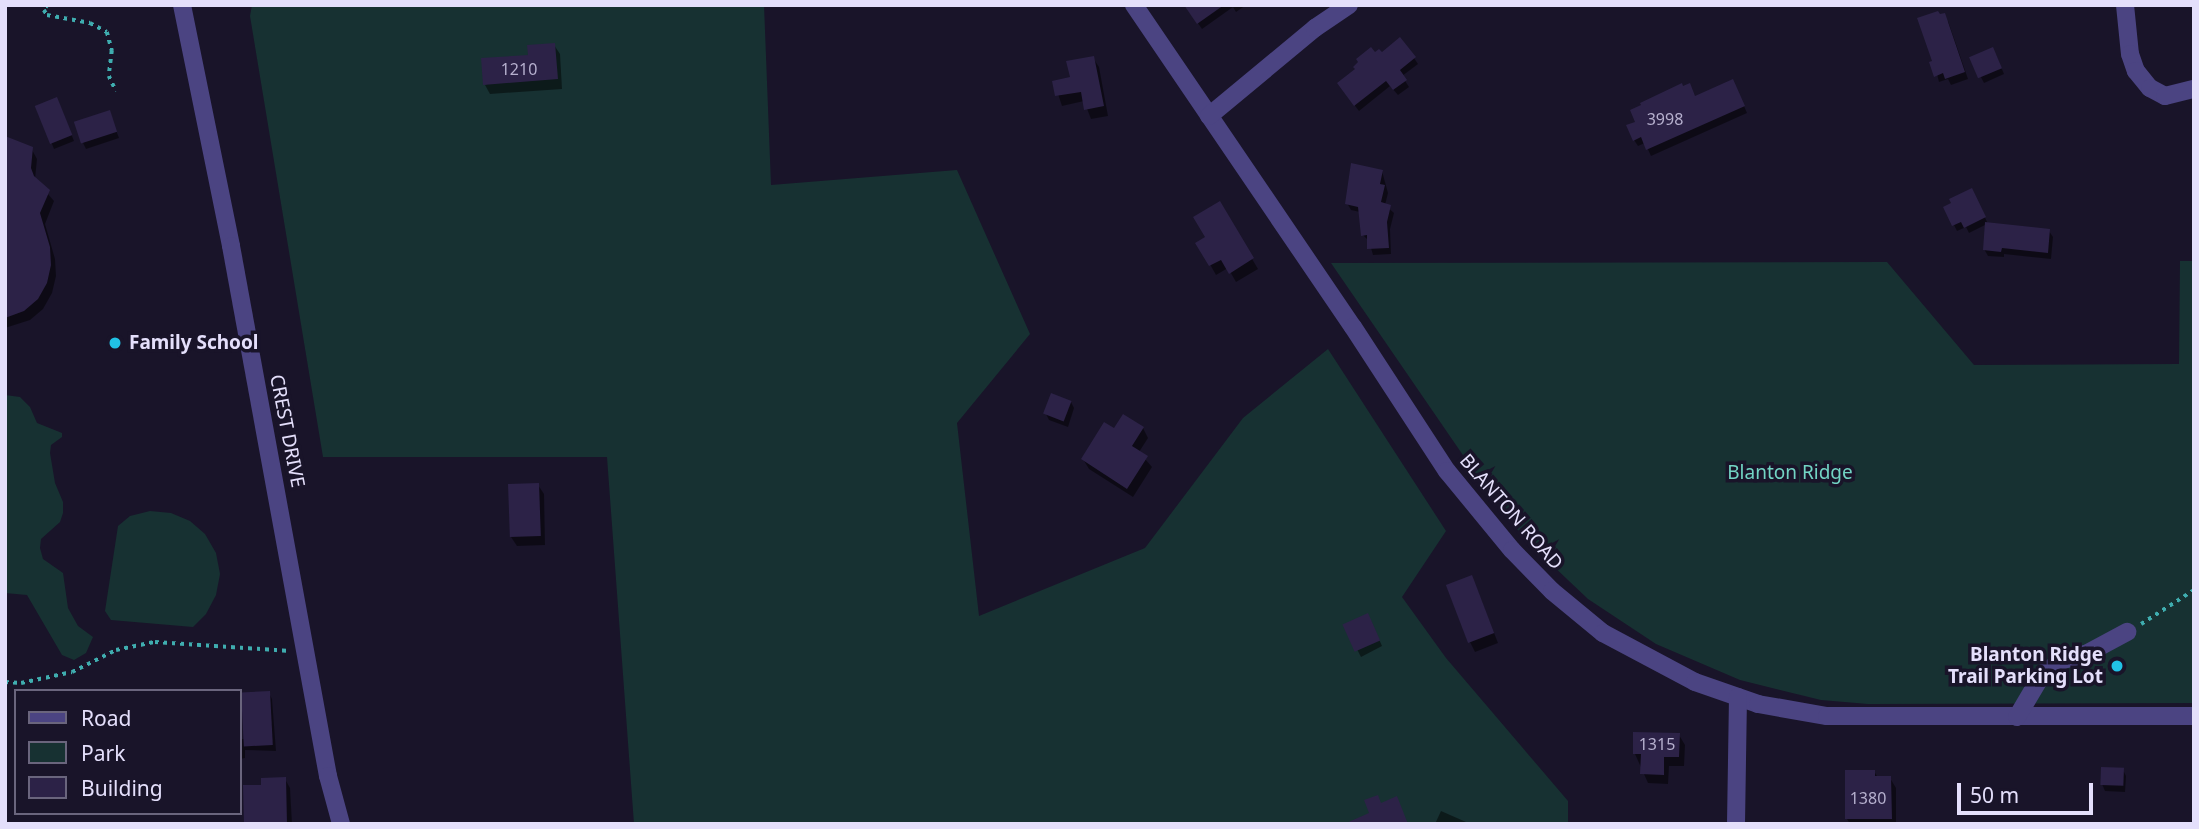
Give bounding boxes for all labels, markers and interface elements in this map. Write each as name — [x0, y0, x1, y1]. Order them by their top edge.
house number: 1210 — [501, 59, 537, 79]
house number: 3998 — [1647, 109, 1683, 129]
place label: Family School — [129, 332, 259, 354]
marker: Family School — [107, 335, 123, 351]
street label: CREST DRIVE — [265, 373, 309, 489]
street label: BLANTON ROAD — [1455, 450, 1567, 574]
park label: Blanton Ridge — [1727, 462, 1853, 484]
place label: Blanton Ridge Trail Parking Lot — [1948, 644, 2103, 688]
marker: Blanton Ridge Trail Parking Lot — [2109, 658, 2125, 674]
legend — [14, 689, 242, 815]
text: Road — [81, 704, 131, 732]
house number: 1315 — [1639, 734, 1675, 754]
text: Park — [81, 739, 125, 767]
scale bar — [1961, 770, 2098, 814]
text: Building — [81, 774, 163, 802]
text: 50 m — [1970, 781, 2019, 809]
house number: 1380 — [1850, 788, 1886, 808]

